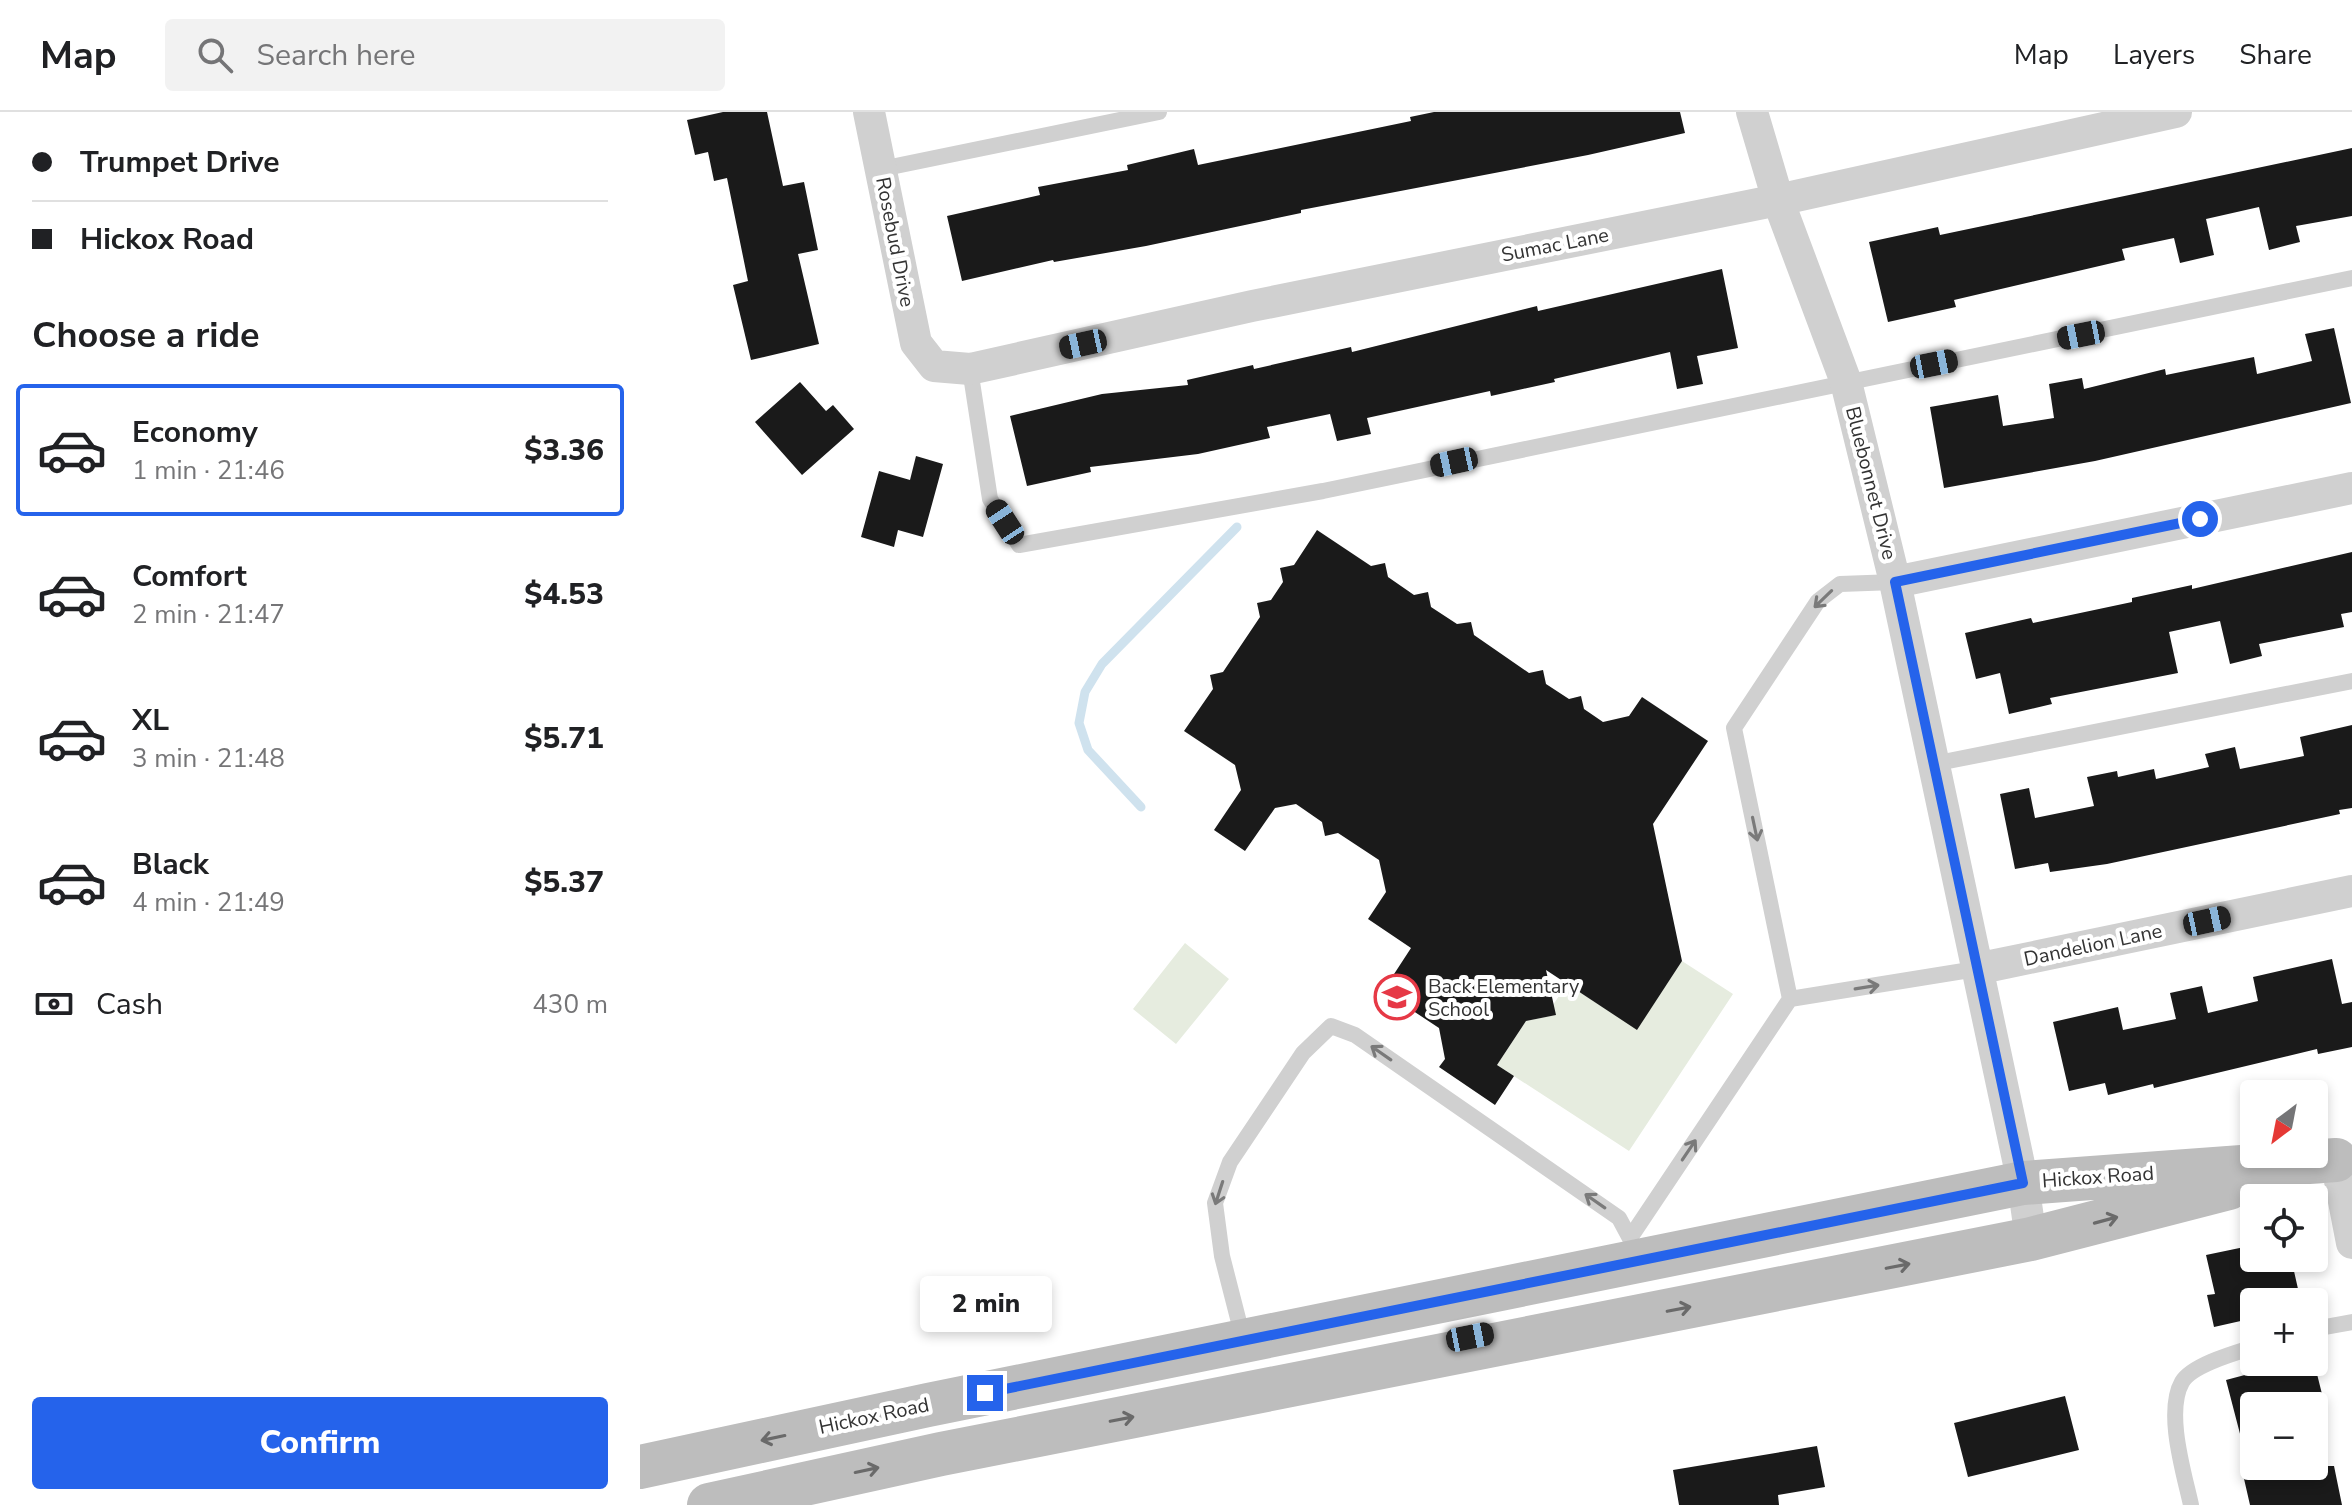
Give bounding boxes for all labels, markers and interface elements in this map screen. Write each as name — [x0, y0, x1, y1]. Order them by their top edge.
search box — [165, 19, 725, 91]
text: Map — [40, 30, 117, 81]
icon: search — [193, 33, 237, 77]
text: Search here — [257, 35, 416, 76]
text: Map — [2014, 36, 2069, 74]
text: Layers — [2113, 36, 2195, 74]
text: Share — [2239, 36, 2312, 74]
text: Trumpet Drive — [80, 142, 280, 183]
street label: Rosebud Drive — [869, 175, 921, 309]
text: Hickox Road — [80, 219, 254, 260]
street label: Sumac Lane — [1499, 221, 1611, 269]
text: Choose a ride — [32, 311, 260, 360]
car — [2055, 319, 2107, 351]
car — [1057, 327, 1109, 361]
car — [1908, 348, 1960, 380]
street label: Bluebonnet Drive — [1839, 404, 1903, 562]
text: Economy — [132, 412, 258, 453]
icon: car — [36, 414, 108, 486]
text: $3.36 — [524, 430, 604, 471]
car — [1428, 445, 1480, 479]
text: 1 min · 21:46 — [132, 453, 285, 488]
car — [982, 495, 1028, 549]
route start — [2182, 501, 2218, 537]
text: Comfort — [132, 556, 247, 597]
icon: car — [36, 558, 108, 630]
text: $4.53 — [524, 574, 604, 615]
one-way arrow — [1813, 590, 1833, 609]
text: 2 min · 21:47 — [132, 597, 285, 632]
text: XL — [132, 700, 169, 741]
icon: car — [36, 702, 108, 774]
text: $5.71 — [524, 718, 604, 759]
text: 3 min · 21:48 — [132, 741, 285, 776]
one-way arrow — [1748, 815, 1763, 841]
text: Black — [132, 844, 209, 885]
icon: car — [36, 846, 108, 918]
text: $5.37 — [524, 862, 604, 903]
text: 4 min · 21:49 — [132, 885, 285, 920]
car — [2181, 904, 2233, 938]
street label: Dandelion Lane — [2021, 917, 2165, 973]
school or university icon: Back Elementary School — [1373, 973, 1421, 1021]
place label: Back Elementary School — [1428, 973, 1580, 1023]
one-way arrow — [1854, 978, 1879, 993]
icon: cash — [32, 982, 76, 1026]
text: Cash — [96, 984, 163, 1025]
text: 430 m — [532, 987, 608, 1022]
one-way arrow — [1370, 1045, 1392, 1061]
north arrow — [2240, 1080, 2328, 1168]
map controls — [2240, 1080, 2328, 1480]
one-way arrow — [1681, 1139, 1697, 1162]
street label: Hickox Road — [2041, 1160, 2155, 1194]
one-way arrow — [1211, 1180, 1226, 1206]
button: locate — [2240, 1184, 2328, 1272]
one-way arrow — [1584, 1193, 1606, 1209]
one-way arrow — [2093, 1211, 2119, 1226]
one-way arrow — [1884, 1257, 1910, 1272]
callout: 2 min — [919, 1277, 1051, 1333]
text: 2 min — [952, 1286, 1020, 1321]
button: + — [2240, 1288, 2328, 1376]
one-way arrow — [1666, 1301, 1691, 1316]
car — [1444, 1321, 1496, 1353]
route end — [967, 1375, 1003, 1411]
street label: Hickox Road — [816, 1391, 932, 1441]
button: − — [2240, 1392, 2328, 1480]
button: Confirm — [32, 1397, 608, 1489]
one-way arrow — [1108, 1410, 1134, 1425]
one-way arrow — [761, 1431, 786, 1446]
one-way arrow — [854, 1462, 879, 1477]

